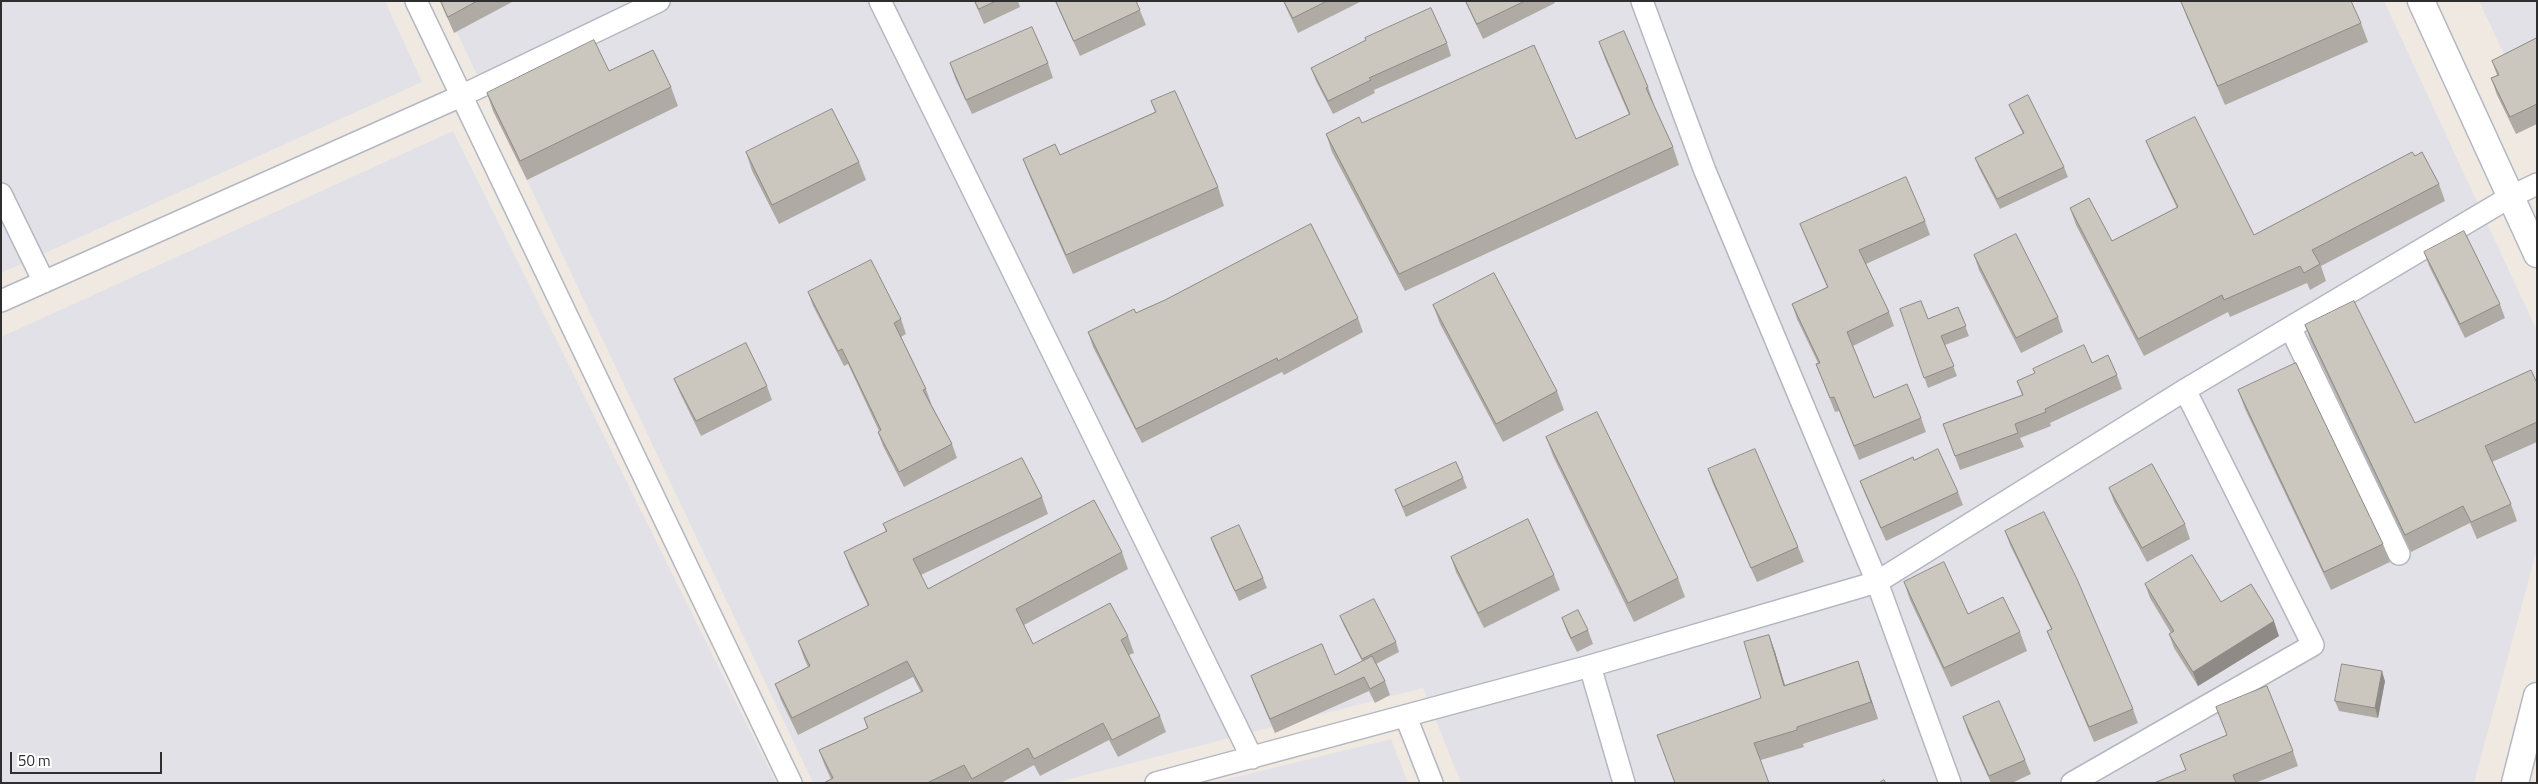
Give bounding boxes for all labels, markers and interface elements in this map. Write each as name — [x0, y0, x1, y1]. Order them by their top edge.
scale bar — [12, 742, 165, 774]
text: 50 m — [18, 749, 51, 772]

